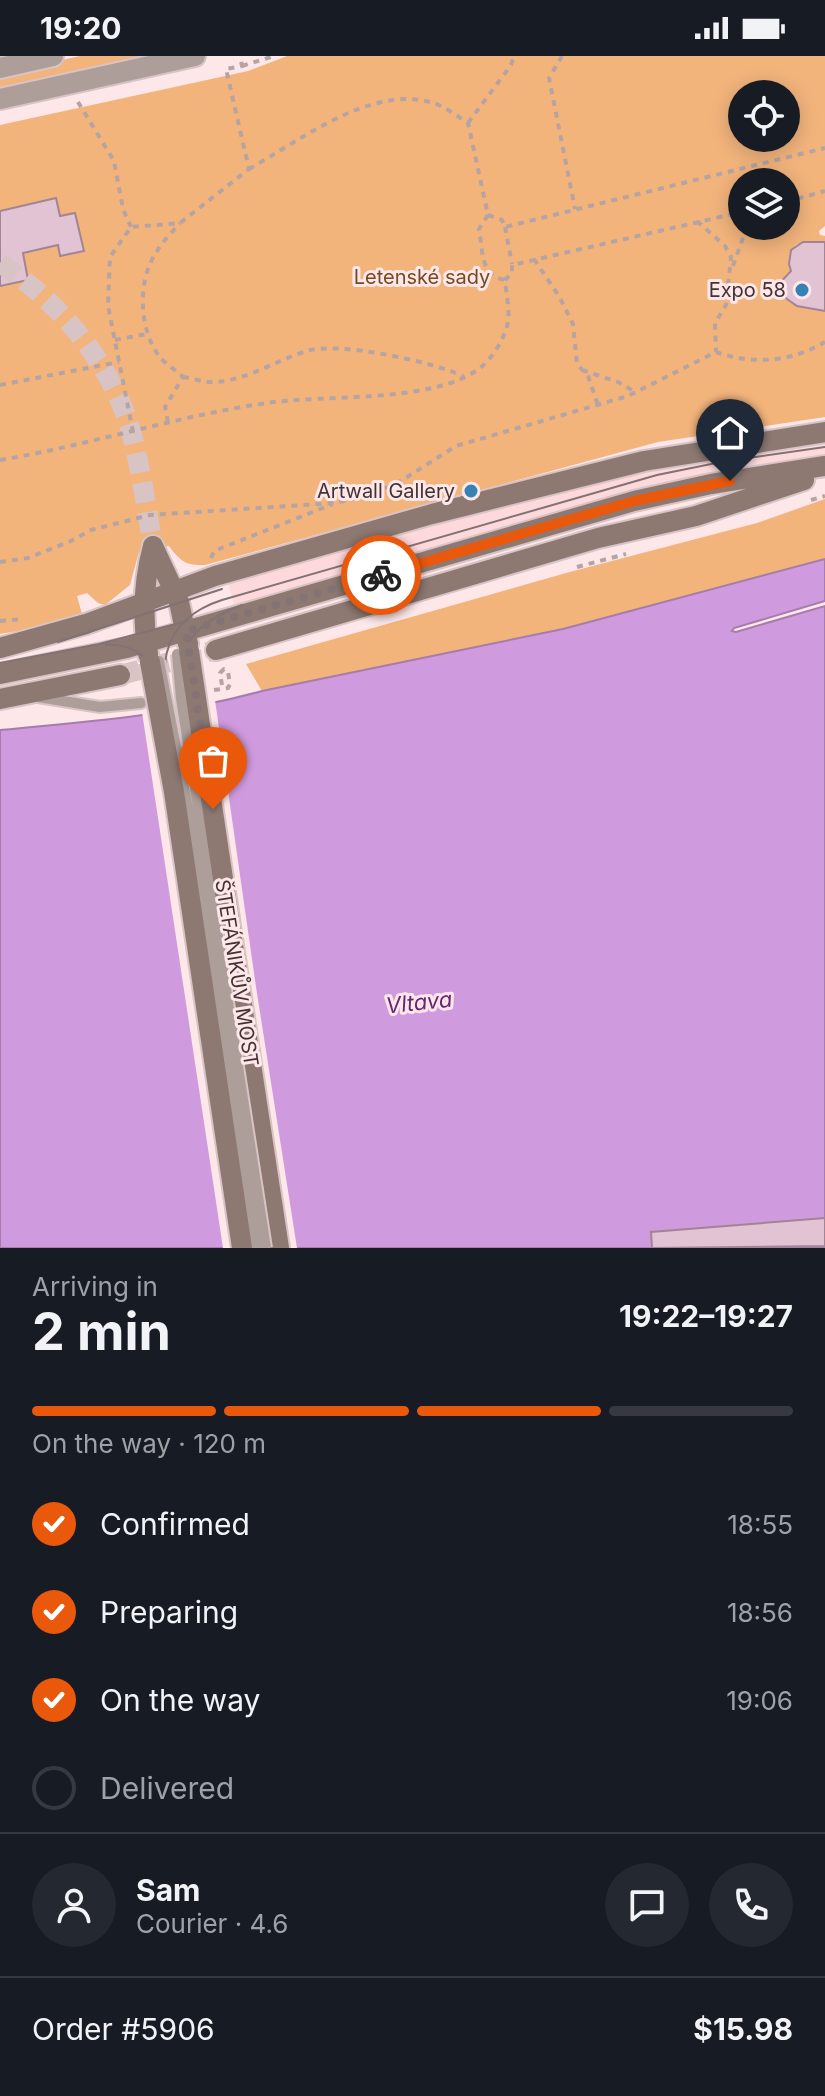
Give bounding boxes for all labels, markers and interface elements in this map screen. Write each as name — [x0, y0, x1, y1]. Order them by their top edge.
text: 19:20 — [40, 10, 122, 46]
map controls — [728, 80, 800, 240]
button: locate — [728, 80, 800, 152]
button: layers — [728, 168, 800, 240]
park label: Letenské sady — [354, 265, 490, 289]
place label: Expo 58 — [709, 278, 786, 302]
marker: Expo 58 — [793, 281, 811, 299]
pin — [696, 399, 764, 481]
icon: home — [708, 411, 752, 455]
place label: Artwall Gallery — [317, 479, 455, 503]
marker: Artwall Gallery — [462, 482, 480, 500]
courier — [341, 535, 421, 615]
icon: bike — [359, 553, 403, 597]
pin — [179, 727, 247, 809]
icon: bag — [191, 739, 235, 783]
street label: ŠTEFÁNIKŮV MOST — [210, 878, 266, 1068]
water label: Vltava — [385, 986, 453, 1018]
text: Arriving in — [32, 1271, 158, 1302]
text: 19:22–19:27 — [619, 1298, 793, 1334]
text: 2 min — [32, 1300, 171, 1363]
text: On the way · 120 m — [32, 1428, 266, 1459]
icon: check — [32, 1502, 76, 1546]
text: Confirmed — [100, 1506, 250, 1542]
text: 18:55 — [727, 1509, 793, 1540]
icon: check — [32, 1590, 76, 1634]
text: Preparing — [100, 1594, 238, 1630]
text: 18:56 — [727, 1597, 793, 1628]
icon: check — [32, 1678, 76, 1722]
text: On the way — [100, 1682, 260, 1718]
text: 19:06 — [726, 1685, 793, 1716]
text: Delivered — [100, 1770, 234, 1806]
button: person — [32, 1863, 116, 1947]
button: chat — [605, 1863, 689, 1947]
button: phone — [709, 1863, 793, 1947]
text: Sam — [136, 1872, 200, 1908]
text: Courier · 4.6 — [136, 1908, 288, 1939]
text: Order #5906 — [32, 2011, 215, 2047]
text: $15.98 — [693, 2011, 793, 2047]

